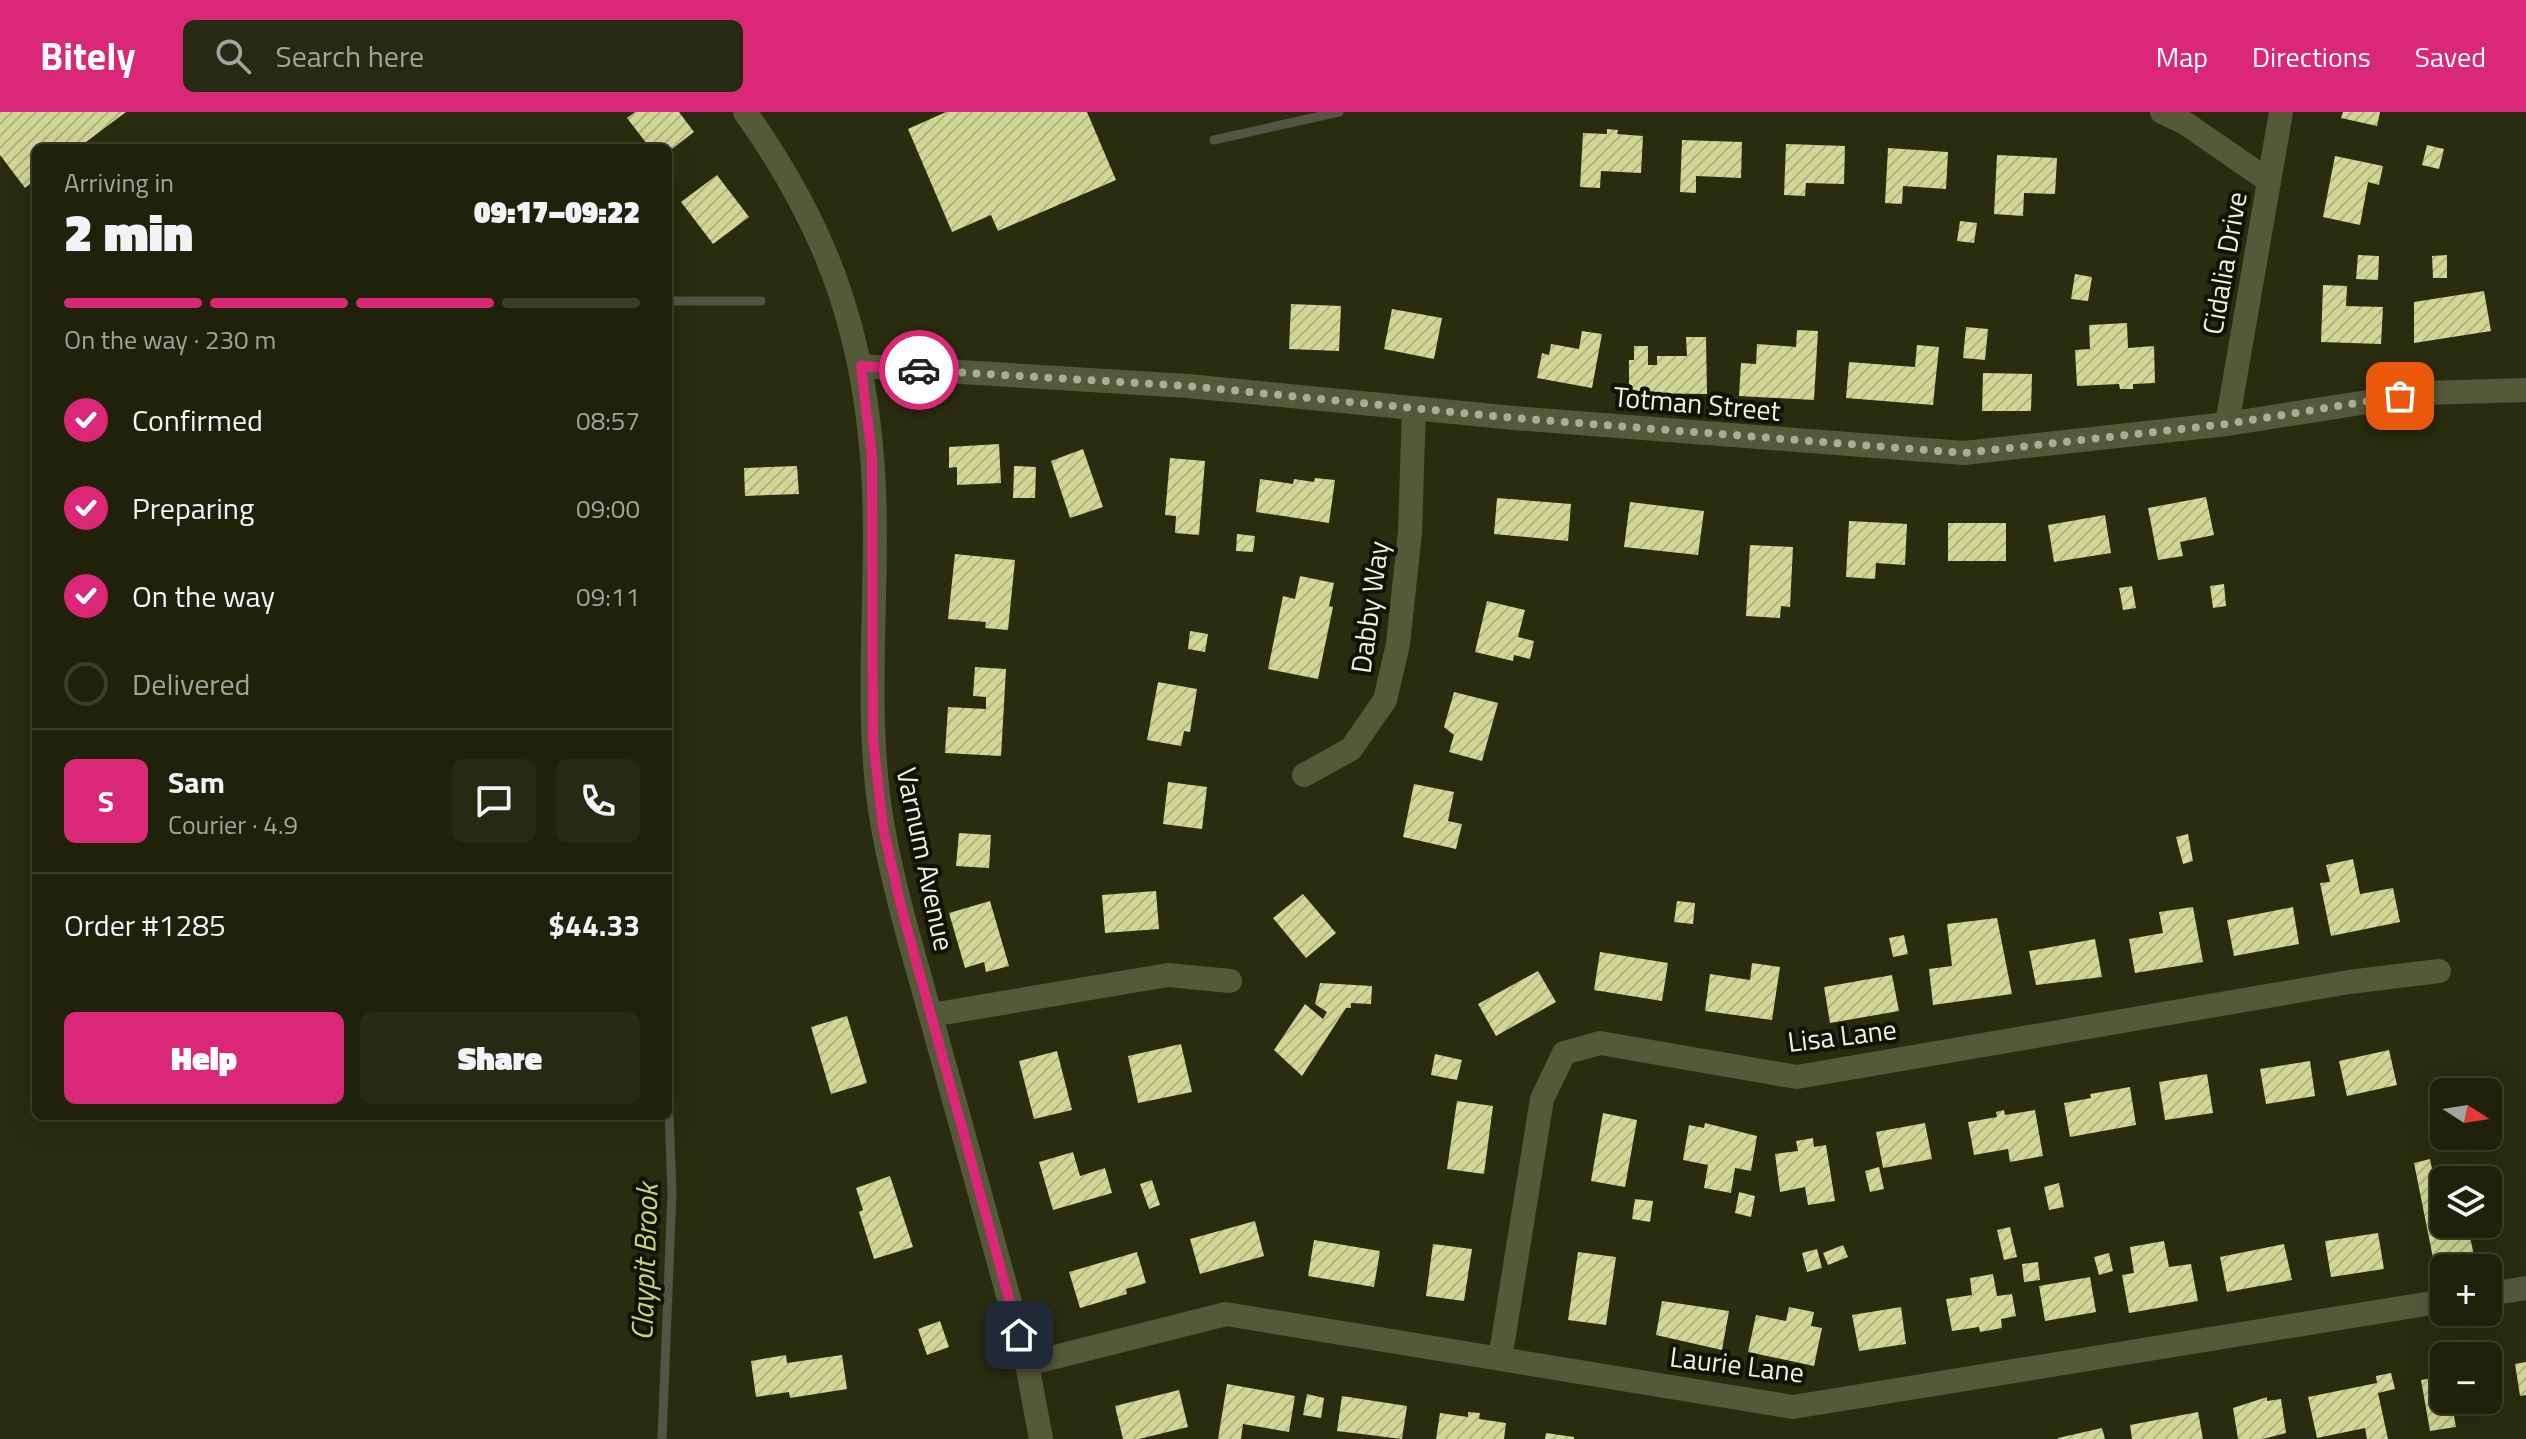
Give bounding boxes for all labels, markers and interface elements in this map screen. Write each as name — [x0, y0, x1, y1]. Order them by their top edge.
search box — [183, 20, 743, 92]
text: Bitely — [40, 27, 135, 85]
text: Search here — [275, 33, 424, 79]
icon: search — [211, 34, 255, 78]
text: Map — [2156, 35, 2208, 78]
text: Directions — [2252, 35, 2371, 78]
text: Saved — [2415, 35, 2486, 78]
text: Arriving in — [64, 163, 174, 202]
street label: Cidalia Drive — [2190, 188, 2258, 338]
text: 09:17–09:22 — [474, 189, 640, 235]
text: 2 min — [64, 192, 193, 271]
text: On the way · 230 m — [64, 320, 276, 359]
courier — [879, 330, 959, 410]
icon: car — [897, 348, 941, 392]
pin — [2366, 362, 2434, 430]
street label: Totman Street — [1612, 374, 1782, 432]
icon: bag — [2378, 374, 2422, 418]
text: Confirmed — [132, 397, 263, 443]
icon: check — [64, 398, 108, 442]
text: 08:57 — [576, 401, 640, 440]
text: Preparing — [132, 485, 254, 531]
icon: check — [64, 486, 108, 530]
text: 09:00 — [576, 489, 640, 528]
street label: Dabby Way — [1338, 538, 1400, 676]
text: On the way — [132, 573, 275, 619]
icon: check — [64, 574, 108, 618]
text: 09:11 — [576, 577, 640, 616]
text: Delivered — [132, 661, 250, 707]
text: Sam — [168, 759, 225, 805]
button: chat — [452, 759, 536, 843]
button: phone — [556, 759, 640, 843]
street label: Varnum Avenue — [886, 763, 966, 955]
text: S — [98, 778, 114, 824]
text: Courier · 4.9 — [168, 805, 298, 844]
text: Order #1285 — [64, 902, 226, 948]
text: $44.33 — [548, 902, 640, 948]
street label: Lisa Lane — [1785, 1007, 1899, 1063]
button: Help — [64, 1012, 344, 1104]
button: Share — [360, 1012, 640, 1104]
north arrow — [2430, 1078, 2502, 1150]
map controls — [2430, 1078, 2502, 1414]
button: layers — [2430, 1166, 2502, 1238]
water label: Claypit Brook — [618, 1179, 670, 1341]
button: + — [2430, 1254, 2502, 1326]
pin — [985, 1301, 1053, 1369]
icon: home — [997, 1313, 1041, 1357]
street label: Laurie Lane — [1667, 1334, 1807, 1394]
button: − — [2430, 1342, 2502, 1414]

